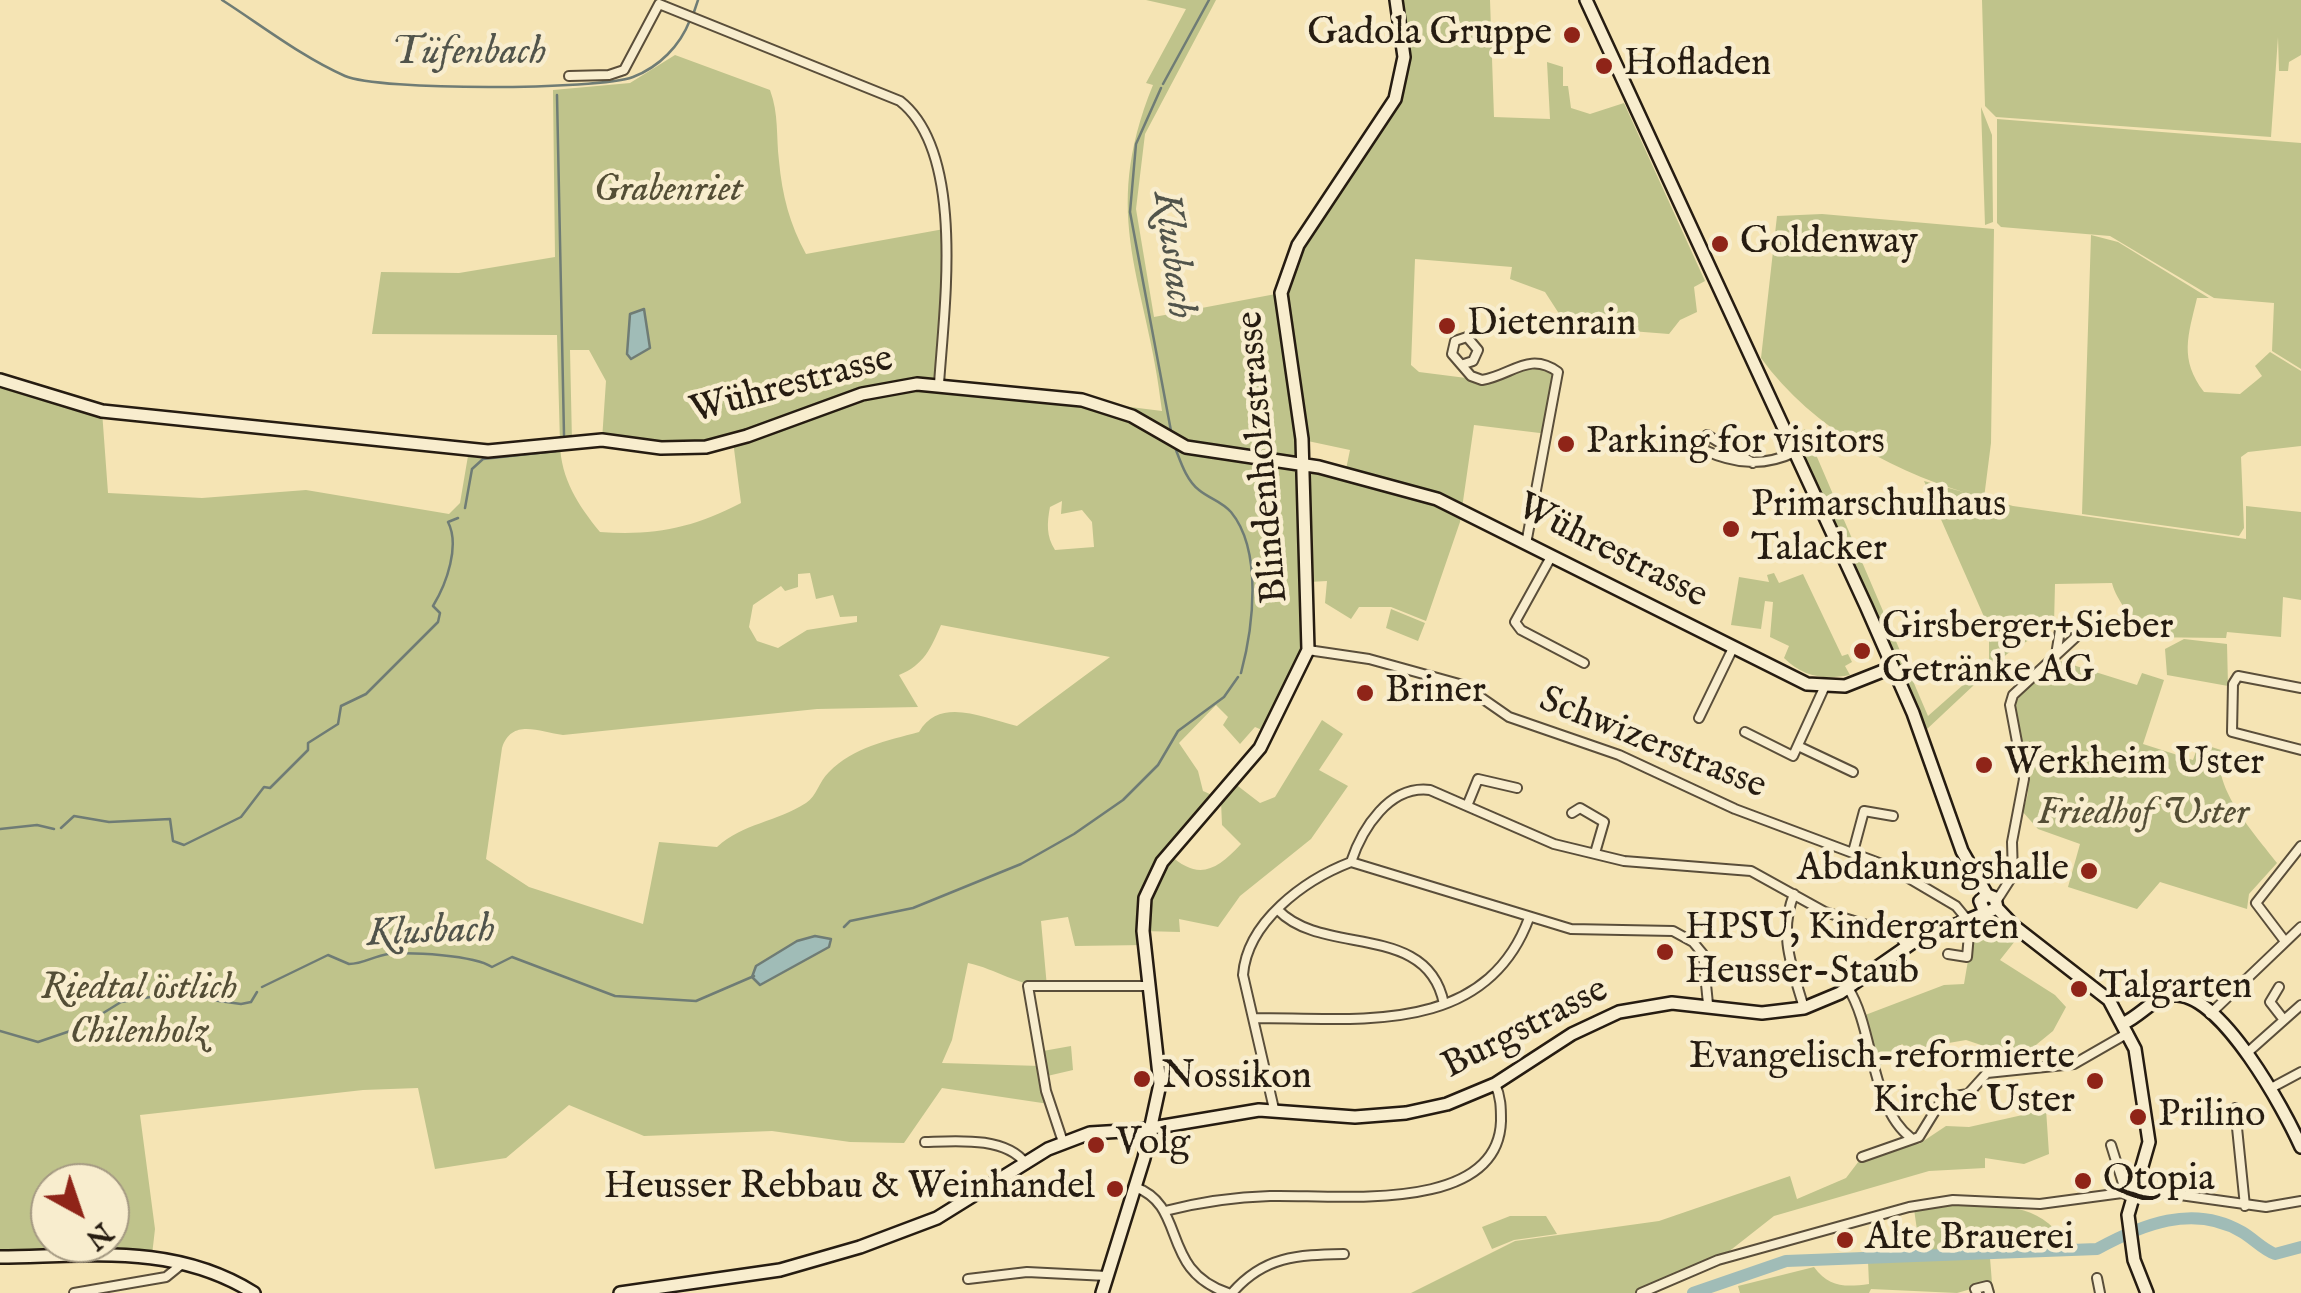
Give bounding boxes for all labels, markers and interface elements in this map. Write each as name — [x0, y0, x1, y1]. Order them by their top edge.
place label: Gadola Gruppe — [1307, 12, 1552, 58]
marker: Gadola Gruppe — [1561, 24, 1583, 46]
water label: Tüfenbach — [392, 31, 546, 79]
place label: Hofladen — [1624, 43, 1771, 89]
marker: Hofladen — [1593, 55, 1615, 77]
park label: Grabenriet — [593, 169, 743, 215]
water label: Klusbach — [1139, 189, 1203, 321]
place label: Goldenway — [1740, 221, 1918, 267]
marker: Goldenway — [1709, 233, 1731, 255]
place label: Dietenrain — [1467, 303, 1636, 349]
street label: Blindenholzstrasse — [1230, 309, 1300, 605]
marker: Dietenrain — [1436, 315, 1458, 337]
street label: Wührestrasse — [686, 338, 898, 436]
place label: Parking for visitors — [1586, 421, 1885, 467]
marker: Parking for visitors — [1555, 433, 1577, 455]
place label: Primarschulhaus Talacker — [1751, 484, 2006, 574]
street label: Wührestrasse — [1508, 485, 1714, 621]
marker: Primarschulhaus Talacker — [1720, 518, 1742, 540]
place label: Girsberger+Sieber Getränke AG — [1882, 606, 2173, 696]
marker: Girsberger+Sieber Getränke AG — [1851, 640, 1873, 662]
place label: Briner — [1385, 670, 1486, 716]
street label: Schwizerstrasse — [1532, 679, 1772, 811]
marker: Briner — [1354, 682, 1376, 704]
place label: Werkheim Uster — [2004, 742, 2264, 788]
marker: Werkheim Uster — [1973, 754, 1995, 776]
park label: Friedhof Uster — [2037, 792, 2249, 838]
place label: Abdankungshalle — [1797, 848, 2069, 894]
marker: Abdankungshalle — [2078, 860, 2100, 882]
place label: HPSU, Kindergarten Heusser-Staub — [1685, 907, 2019, 996]
water label: Klusbach — [366, 908, 496, 960]
marker: HPSU, Kindergarten Heusser-Staub — [1654, 941, 1676, 963]
place label: Talgarten — [2099, 966, 2252, 1012]
park label: Riedtal östlich Chilenholz — [41, 967, 237, 1056]
street label: Burgstrasse — [1435, 969, 1617, 1091]
marker: Talgarten — [2068, 978, 2090, 1000]
place label: Evangelisch-reformierte Kirche Uster — [1689, 1036, 2075, 1126]
place label: Nossikon — [1162, 1056, 1312, 1102]
marker: Nossikon — [1131, 1068, 1153, 1090]
marker: Evangelisch-reformierte Kirche Uster — [2084, 1070, 2106, 1092]
place label: Prilino — [2158, 1094, 2265, 1140]
marker: Prilino — [2127, 1106, 2149, 1128]
place label: Volg — [1116, 1122, 1190, 1168]
marker: Volg — [1085, 1134, 1107, 1156]
place label: Qtopia — [2103, 1158, 2215, 1204]
north arrow — [30, 1163, 130, 1263]
place label: Heusser Rebbau & Weinhandel — [604, 1166, 1095, 1212]
marker: Qtopia — [2072, 1170, 2094, 1192]
marker: Heusser Rebbau & Weinhandel — [1104, 1178, 1126, 1200]
text: N — [78, 1214, 119, 1256]
place label: Alte Brauerei — [1865, 1217, 2074, 1263]
marker: Alte Brauerei — [1834, 1229, 1856, 1251]

